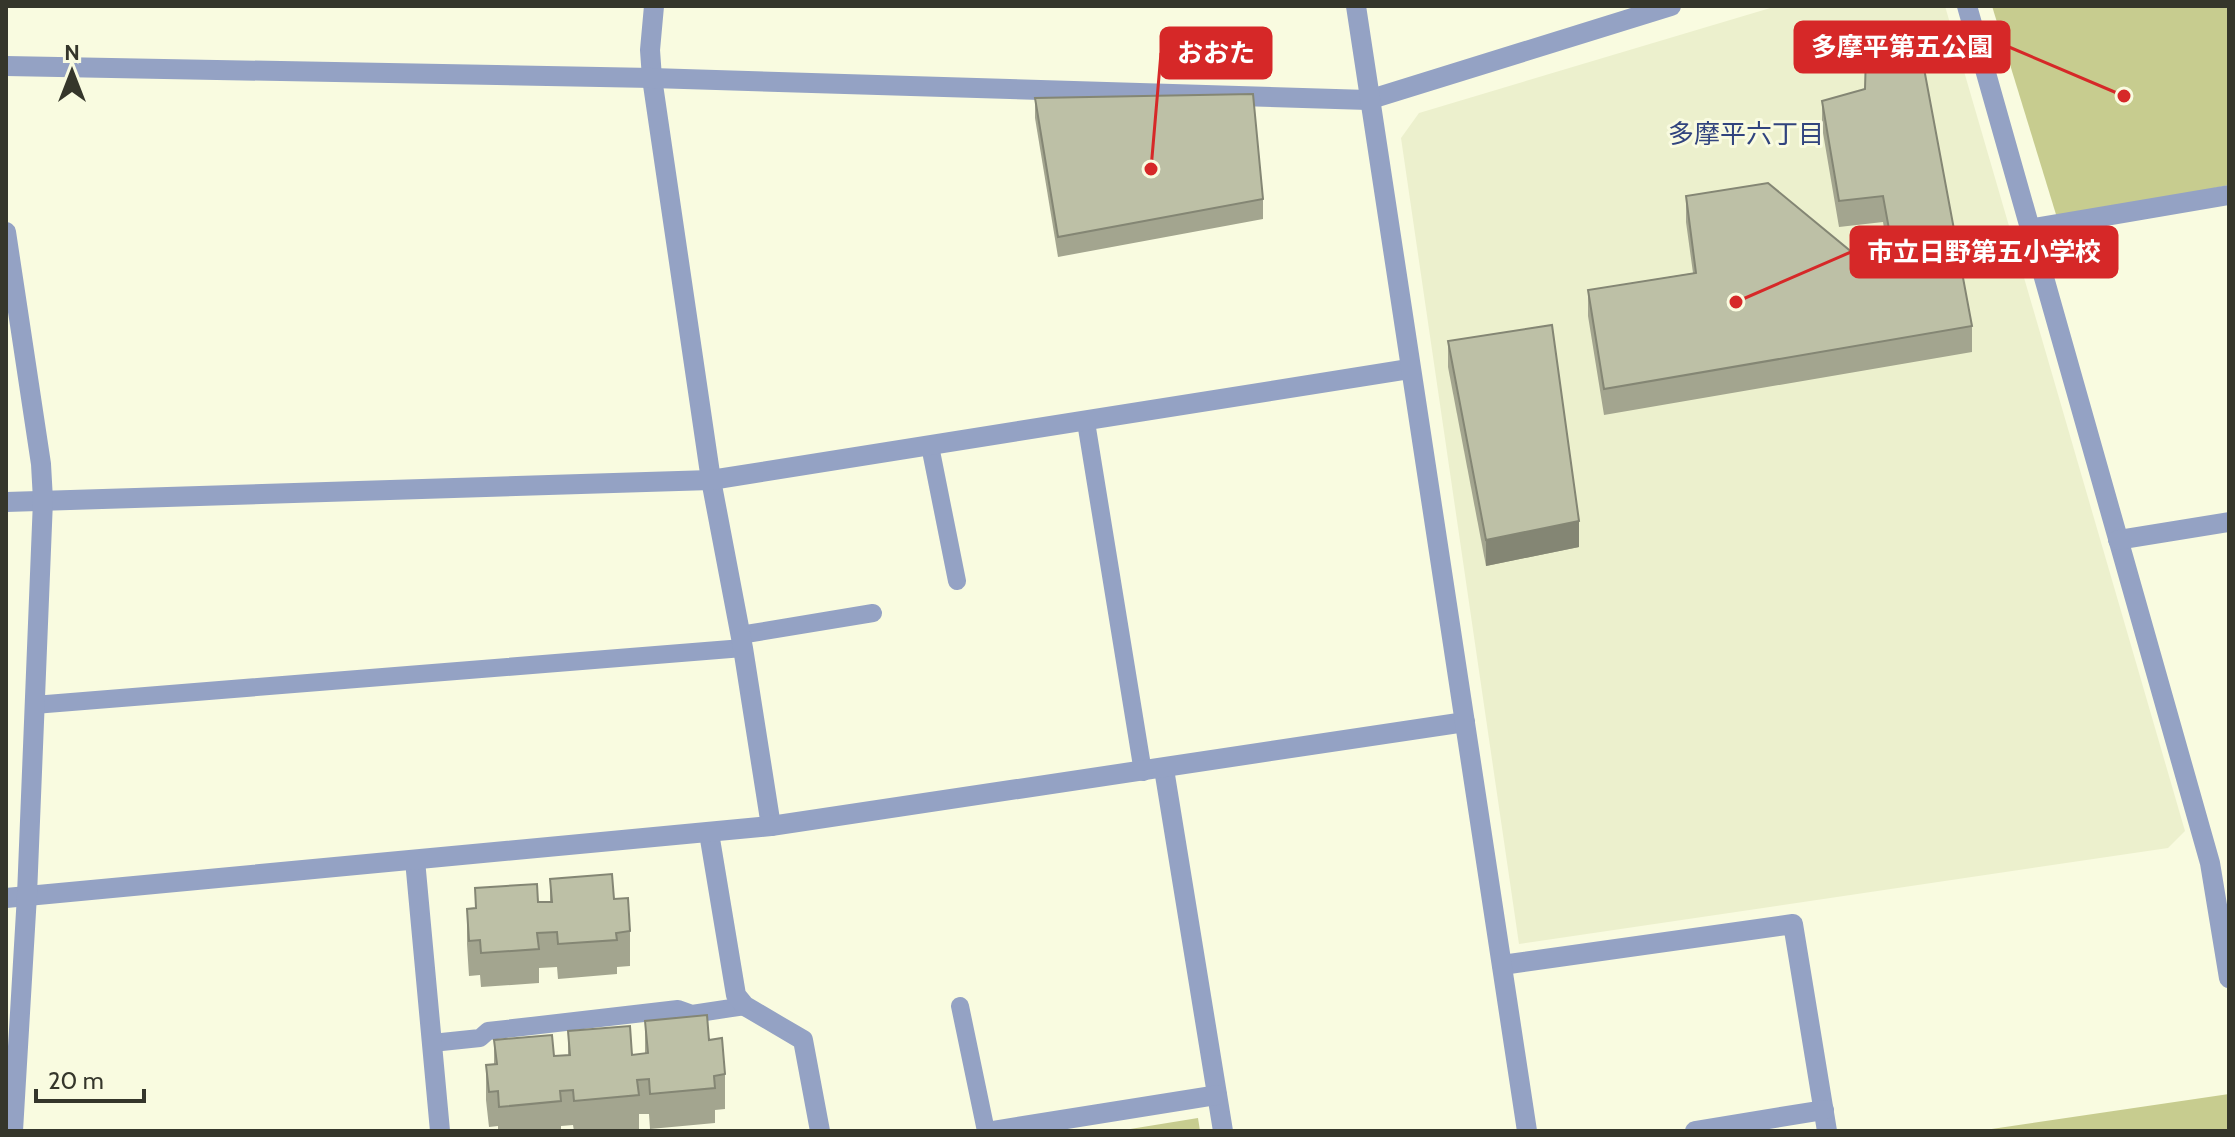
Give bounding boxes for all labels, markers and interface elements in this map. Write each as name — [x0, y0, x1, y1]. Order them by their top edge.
callout: 多摩平第五公園 — [1795, 22, 2009, 72]
callout: おおた — [1161, 28, 1271, 78]
text: 多摩平第五公園 — [1811, 31, 1993, 63]
north arrow — [32, 32, 112, 112]
text: おおた — [1177, 37, 1255, 69]
text: N — [64, 39, 80, 66]
district label: 多摩平六丁目 — [1668, 118, 1824, 150]
callout: 市立日野第五小学校 — [1851, 227, 2117, 277]
text: 市立日野第五小学校 — [1867, 236, 2101, 268]
scale bar — [36, 1053, 144, 1103]
text: 20 m — [48, 1066, 104, 1095]

